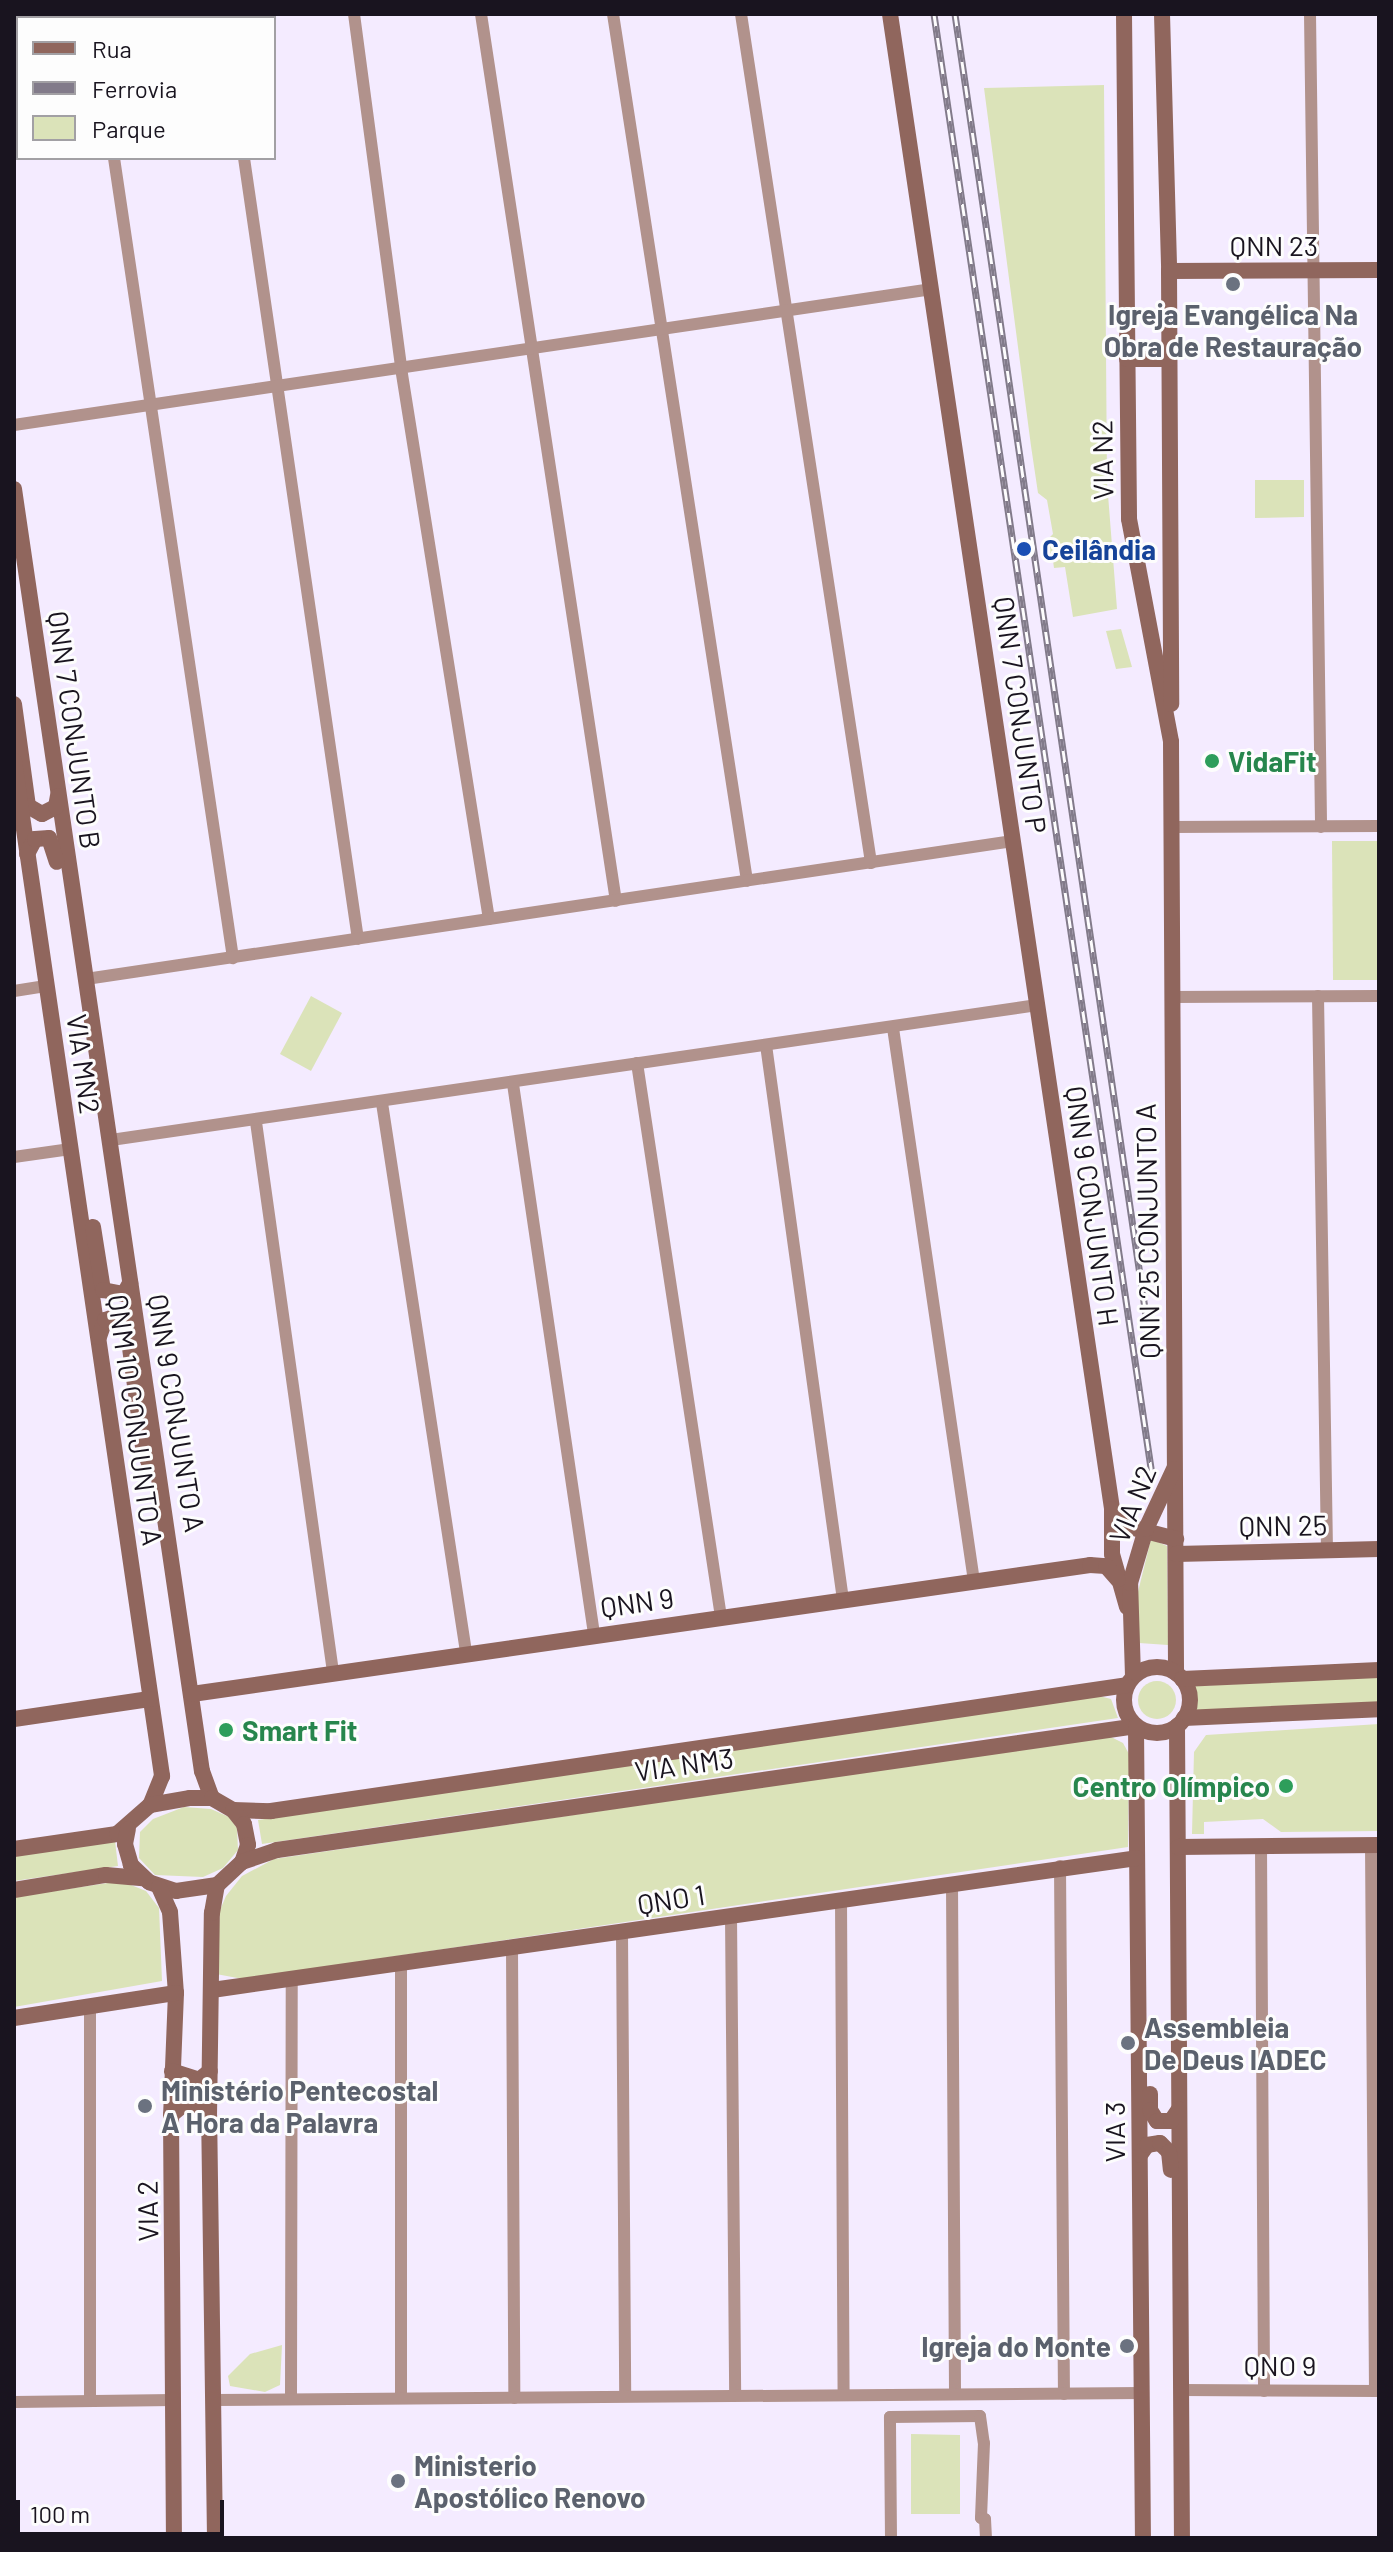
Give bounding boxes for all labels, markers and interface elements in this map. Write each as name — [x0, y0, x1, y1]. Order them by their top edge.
legend — [16, 16, 276, 160]
text: Rua — [92, 34, 132, 63]
text: Ferrovia — [92, 74, 177, 103]
text: Parque — [92, 114, 166, 143]
street label: QNN 23 — [1230, 228, 1318, 262]
marker: Igreja Evangélica Na Obra de Restauração — [1224, 275, 1242, 293]
place label: Igreja Evangélica Na Obra de Restauração — [1104, 297, 1362, 363]
street label: VIA N2 — [1085, 420, 1119, 500]
place label: Ceilândia — [1042, 532, 1156, 566]
marker: Ceilândia — [1013, 538, 1035, 560]
street label: QNN 7 CONJUNTO P — [988, 594, 1054, 836]
street label: QNN 7 CONJUNTO B — [42, 609, 108, 851]
place label: VidaFit — [1228, 744, 1317, 778]
marker: VidaFit — [1203, 752, 1221, 770]
street label: VIA MN2 — [60, 1012, 108, 1116]
street label: QNN 9 CONJUNTO H — [1060, 1084, 1126, 1328]
street label: QNN 25 CONJUNTO A — [1128, 1103, 1166, 1359]
street label: QNM 10 CONJUNTO A — [102, 1292, 170, 1548]
street label: QNN 9 CONJUNTO A — [142, 1292, 212, 1534]
street label: VIA N2 — [1101, 1460, 1163, 1548]
street label: QNN 25 — [1238, 1507, 1328, 1543]
street label: QNN 9 — [598, 1580, 676, 1624]
place label: Smart Fit — [242, 1713, 357, 1747]
marker: Smart Fit — [217, 1721, 235, 1739]
street label: VIA NM3 — [632, 1740, 736, 1788]
place label: Centro Olímpico — [1072, 1769, 1270, 1803]
marker: Centro Olímpico — [1277, 1777, 1295, 1795]
street label: QNO 1 — [635, 1877, 707, 1921]
place label: Assembleia De Deus IADEC — [1144, 2010, 1327, 2076]
marker: Assembleia De Deus IADEC — [1119, 2034, 1137, 2052]
place label: Ministério Pentecostal A Hora da Palavra — [161, 2073, 438, 2139]
marker: Ministério Pentecostal A Hora da Palavra — [136, 2097, 154, 2115]
street label: VIA 3 — [1097, 2102, 1131, 2162]
street label: VIA 2 — [130, 2180, 164, 2242]
place label: Igreja do Monte — [921, 2329, 1111, 2363]
marker: Igreja do Monte — [1118, 2337, 1136, 2355]
street label: QNO 9 — [1244, 2348, 1316, 2382]
place label: Ministerio Apostólico Renovo — [414, 2448, 646, 2514]
marker: Ministerio Apostólico Renovo — [389, 2472, 407, 2490]
scale bar — [20, 2484, 228, 2534]
text: 100 m — [30, 2499, 90, 2528]

